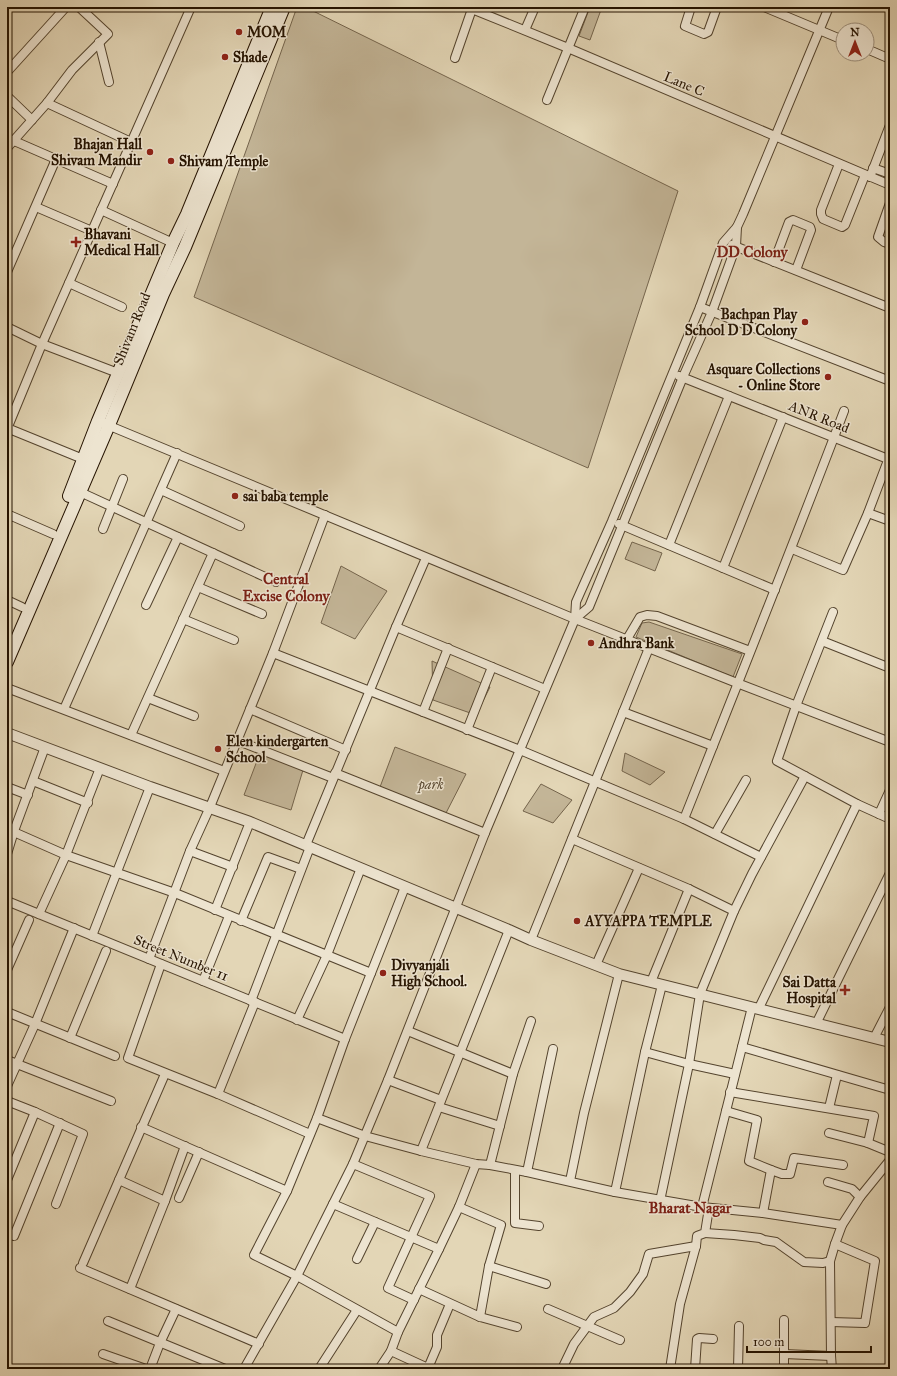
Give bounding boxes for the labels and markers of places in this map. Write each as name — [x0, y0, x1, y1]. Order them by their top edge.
place label: MOM — [247, 24, 287, 41]
marker: MOM — [234, 27, 244, 37]
place label: Shade — [233, 49, 268, 66]
marker: Shade — [220, 52, 230, 62]
place label: Bhajan Hall Shivam Mandir — [51, 136, 143, 169]
marker: Bhajan Hall Shivam Mandir — [145, 147, 155, 157]
place label: Shivam Temple — [179, 153, 269, 171]
marker: Shivam Temple — [166, 156, 176, 166]
place label: Bhavani Medical Hall — [84, 226, 160, 259]
marker: Bhavani Medical Hall — [71, 237, 81, 247]
place label: Bachpan Play School D D Colony — [685, 306, 798, 340]
marker: Bachpan Play School D D Colony — [800, 317, 810, 327]
place label: Asquare Collections - Online Store — [706, 361, 820, 394]
marker: Asquare Collections - Online Store — [823, 372, 833, 382]
place label: sai baba temple — [243, 488, 329, 506]
marker: sai baba temple — [230, 491, 240, 501]
place label: Andhra Bank — [598, 635, 675, 652]
marker: Andhra Bank — [586, 638, 596, 648]
place label: Elen kindergarten School — [226, 733, 329, 766]
marker: Elen kindergarten School — [213, 744, 223, 754]
place label: AYYAPPA TEMPLE — [584, 913, 712, 930]
marker: AYYAPPA TEMPLE — [572, 916, 582, 926]
place label: Divyanjali High School. — [391, 957, 467, 991]
marker: Divyanjali High School. — [378, 968, 388, 978]
place label: Sai Datta Hospital — [782, 974, 837, 1008]
marker: Sai Datta Hospital — [839, 984, 851, 996]

